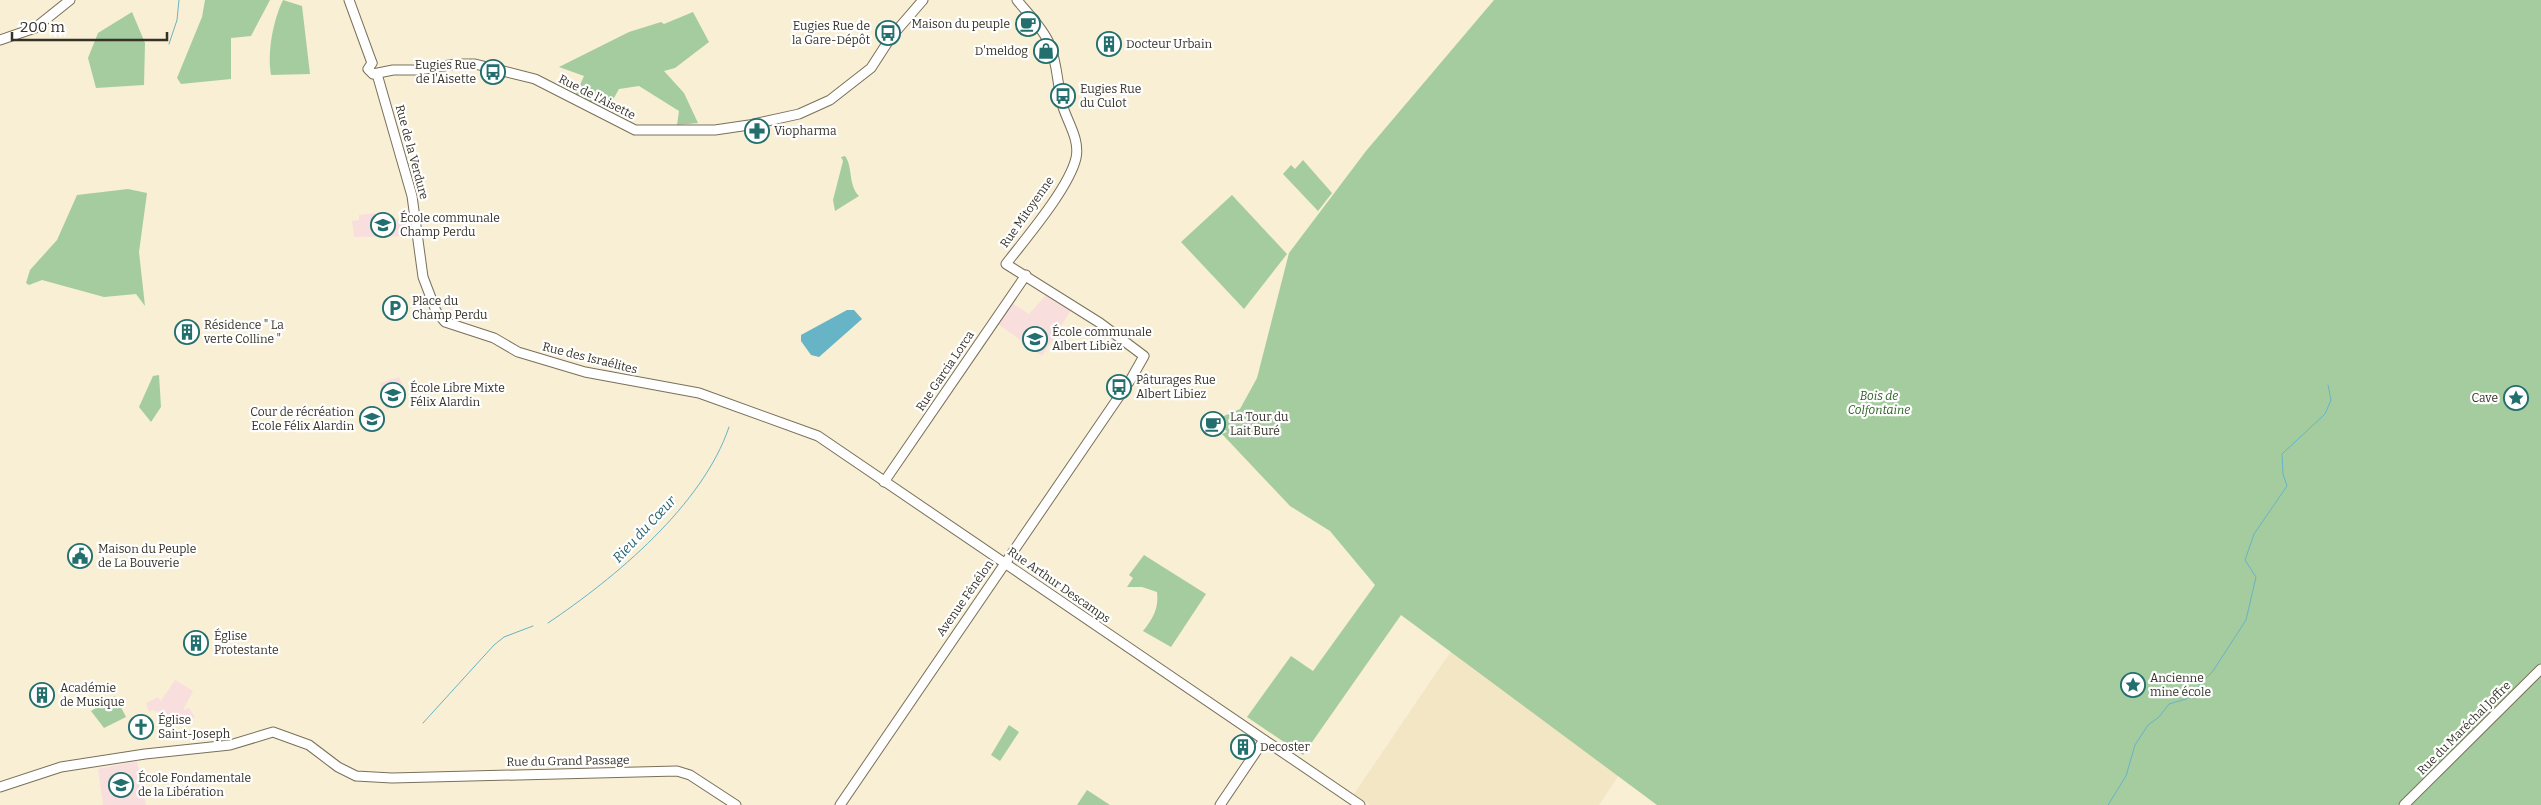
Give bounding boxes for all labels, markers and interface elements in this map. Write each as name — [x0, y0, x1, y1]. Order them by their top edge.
scale bar — [12, 10, 168, 42]
cafe icon: Maison du peuple — [1015, 11, 1041, 37]
place label: Maison du peuple — [911, 17, 1010, 31]
text: 200 m — [20, 18, 65, 36]
place label: Eugies Rue de la Gare-Dépôt — [792, 19, 871, 47]
bus stop icon: Eugies Rue de la Gare-Dépôt — [875, 20, 901, 46]
building icon: Docteur Urbain — [1096, 31, 1122, 57]
place label: Docteur Urbain — [1126, 37, 1212, 51]
shop icon: D'meldog — [1033, 38, 1059, 64]
place label: D'meldog — [975, 44, 1028, 58]
place label: Eugies Rue de l'Aisette — [415, 58, 476, 86]
bus stop icon: Eugies Rue de l'Aisette — [480, 59, 506, 85]
street label: Rue de l'Aisette — [556, 72, 638, 122]
place label: Eugies Rue du Culot — [1080, 82, 1141, 110]
bus stop icon: Eugies Rue du Culot — [1050, 83, 1076, 109]
street label: Rue de la Verdure — [393, 103, 431, 201]
pharmacy icon: Viopharma — [744, 118, 770, 144]
place label: Viopharma — [774, 124, 837, 138]
street label: Rue Mitoyenne — [997, 174, 1057, 250]
place label: École communale Champ Perdu — [400, 210, 500, 239]
school or university icon: École communale Champ Perdu — [370, 212, 396, 238]
place label: Place du Champ Perdu — [412, 294, 488, 322]
parking icon: Place du Champ Perdu — [382, 295, 408, 321]
place label: Résidence " La verte Colline " — [203, 318, 284, 346]
building icon: Résidence " La verte Colline " — [174, 319, 200, 345]
place label: École communale Albert Libiez — [1052, 324, 1152, 353]
school or university icon: École communale Albert Libiez — [1022, 326, 1048, 352]
street label: Rue Garcia Lorca — [913, 328, 977, 414]
street label: Rue des Israélites — [541, 339, 639, 377]
place label: Pâturages Rue Albert Libiez — [1136, 373, 1216, 401]
bus stop icon: Pâturages Rue Albert Libiez — [1106, 374, 1132, 400]
place label: École Libre Mixte Félix Alardin — [410, 380, 505, 409]
school or university icon: École Libre Mixte Félix Alardin — [380, 382, 406, 408]
place icon: Cave — [2503, 385, 2529, 411]
park label: Bois de Colfontaine — [1848, 389, 1910, 417]
place label: Cave — [2472, 391, 2498, 405]
place label: Cour de récréation Ecole Félix Alardin — [250, 405, 354, 433]
school or university icon: Cour de récréation Ecole Félix Alardin — [359, 406, 385, 432]
place label: La Tour du Lait Buré — [1230, 410, 1289, 438]
cafe icon: La Tour du Lait Buré — [1200, 411, 1226, 437]
water label: Rieu du Cœur — [609, 491, 680, 566]
place label: Maison du Peuple de La Bouverie — [98, 542, 196, 570]
public building icon: Maison du Peuple de La Bouverie — [67, 543, 93, 569]
street label: Rue Arthur Descamps — [1005, 544, 1113, 626]
street label: Avenue Fénélon — [934, 557, 997, 639]
place label: Église Protestante — [214, 628, 279, 657]
building icon: Église Protestante — [183, 630, 209, 656]
place label: Ancienne mine école — [2150, 671, 2211, 699]
place icon: Ancienne mine école — [2120, 672, 2146, 698]
street label: Rue du Maréchal Joffre — [2414, 678, 2514, 778]
place label: Académie de Musique — [60, 681, 124, 709]
building icon: Académie de Musique — [29, 682, 55, 708]
place label: Église Saint-Joseph — [158, 712, 231, 741]
church icon: Église Saint-Joseph — [128, 714, 154, 740]
building icon: Decoster — [1230, 734, 1256, 760]
place label: Decoster — [1260, 740, 1310, 754]
street label: Rue du Grand Passage — [506, 753, 630, 769]
place label: École Fondamentale de la Libération — [138, 770, 251, 799]
school or university icon: École Fondamentale de la Libération — [108, 772, 134, 798]

